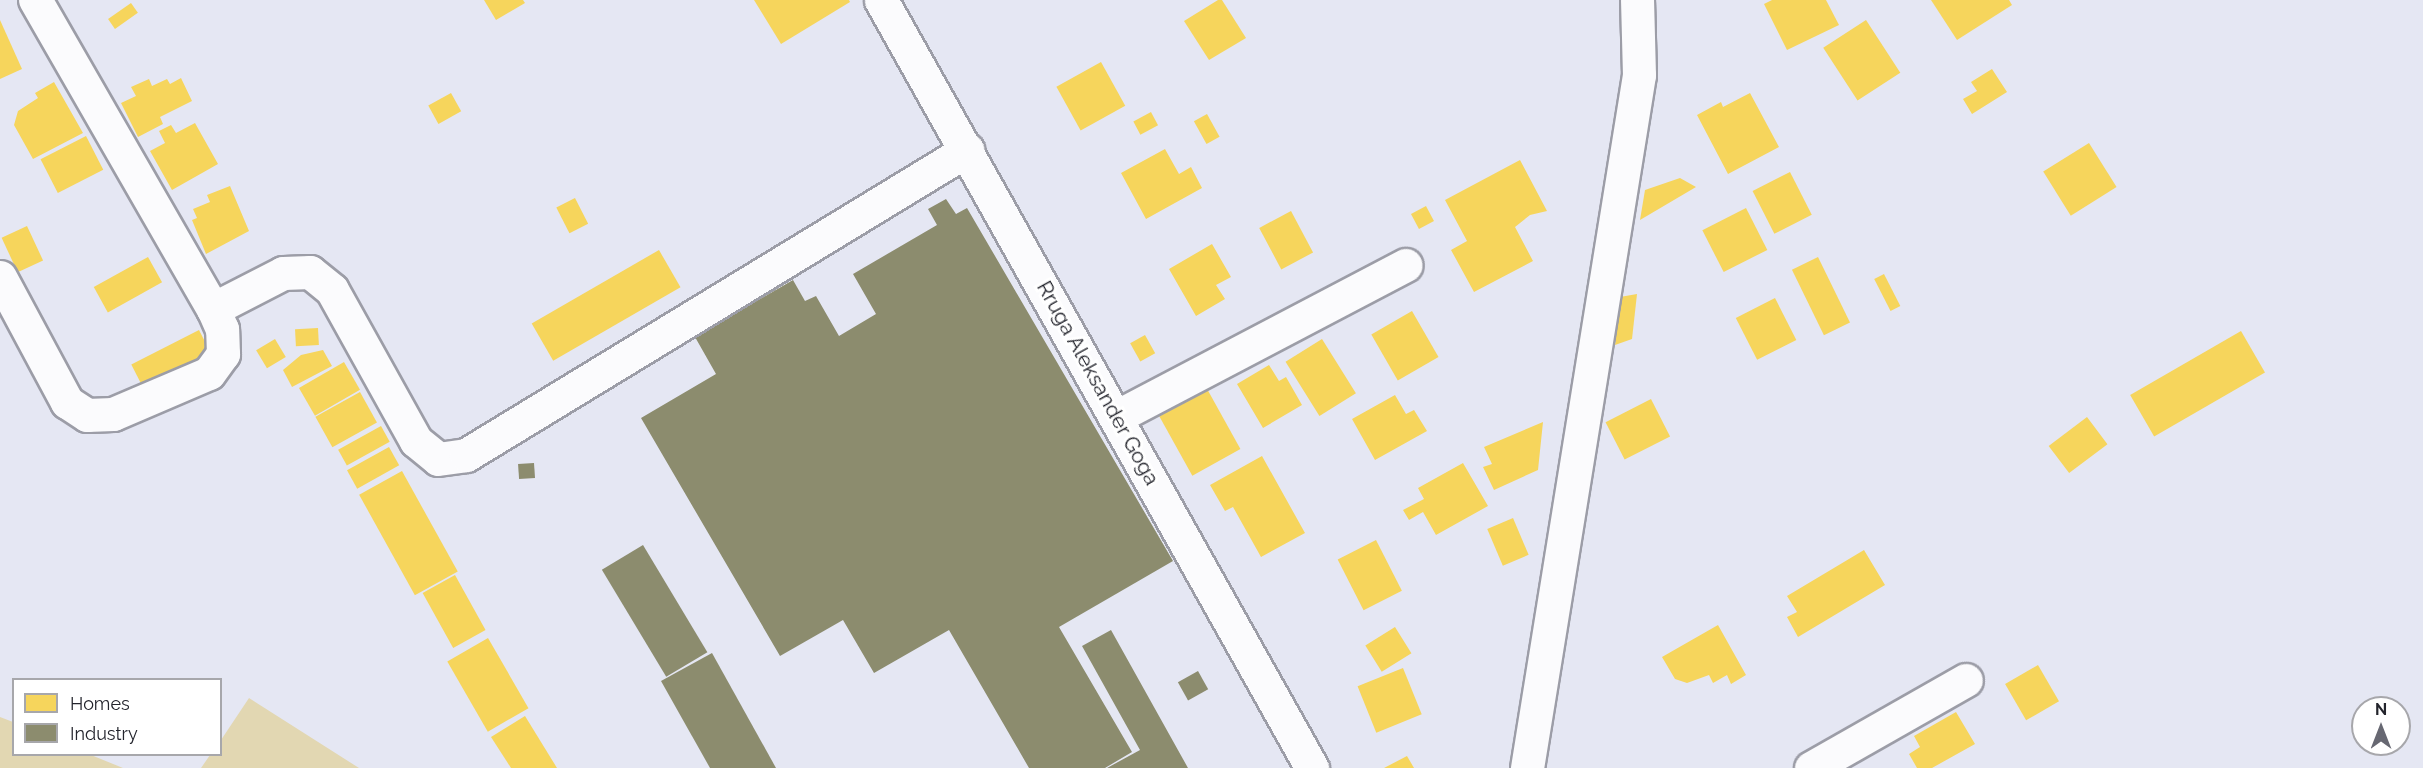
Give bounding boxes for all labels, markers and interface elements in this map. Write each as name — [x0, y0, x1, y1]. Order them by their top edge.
street label: Rruga Aleksander Goga — [1031, 276, 1165, 490]
legend — [12, 678, 222, 756]
text: Homes — [70, 693, 130, 714]
north arrow — [2351, 696, 2411, 756]
text: N — [2375, 700, 2387, 719]
text: Industry — [70, 723, 138, 744]

